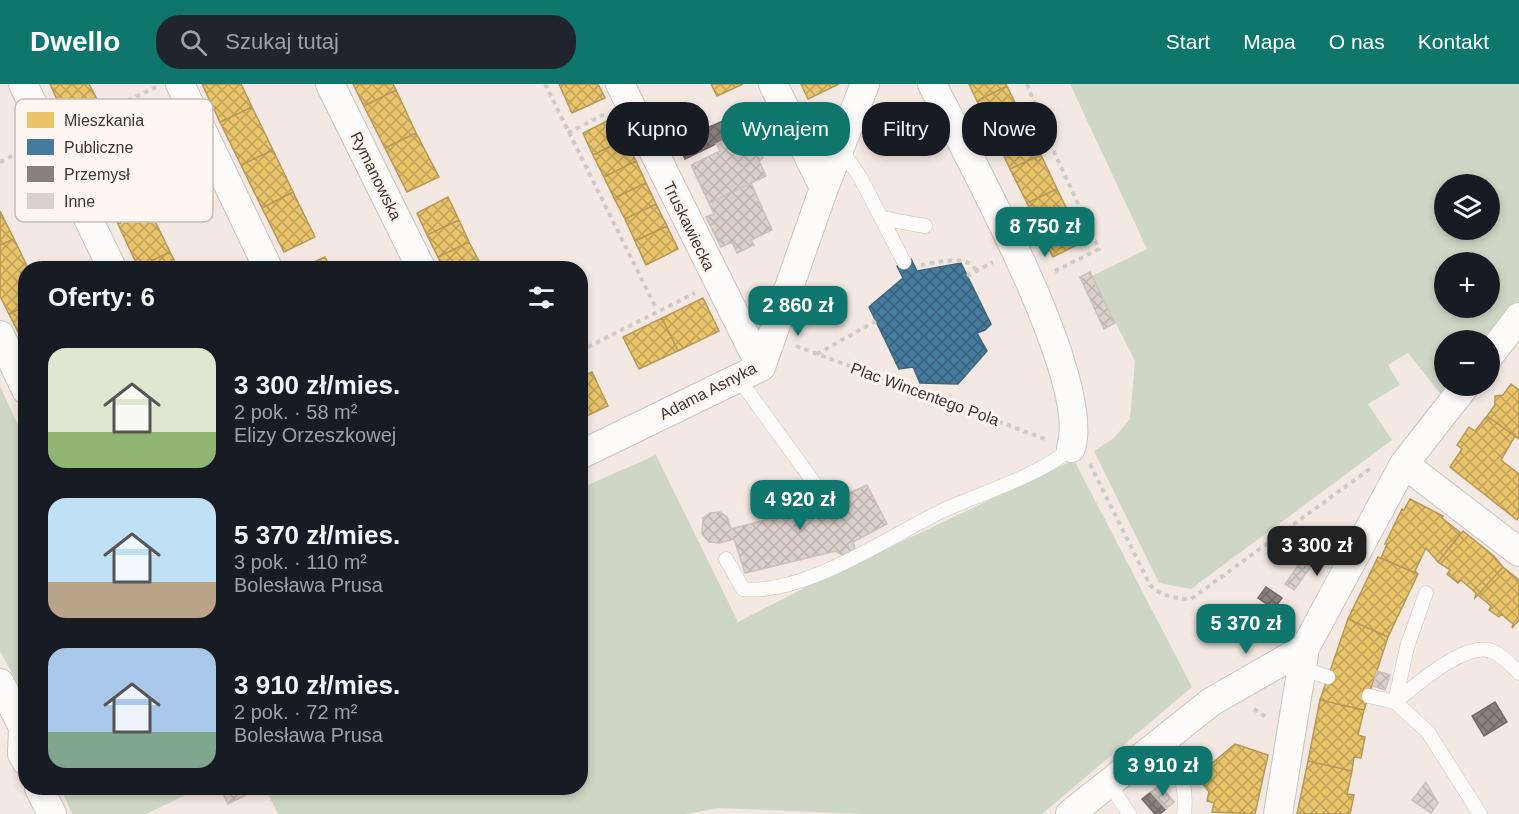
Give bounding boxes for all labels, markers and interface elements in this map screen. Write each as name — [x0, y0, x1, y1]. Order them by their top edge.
search box — [156, 15, 576, 69]
text: Dwello — [30, 26, 120, 57]
icon: search — [177, 26, 210, 59]
text: Szukaj tutaj — [225, 29, 339, 54]
text: Start — [1166, 30, 1210, 53]
text: Mapa — [1243, 30, 1296, 53]
text: O nas — [1329, 30, 1385, 53]
text: Kontakt — [1418, 30, 1489, 53]
legend — [15, 99, 213, 222]
chip: Kupno — [606, 102, 709, 156]
chip: Wynajem — [721, 102, 850, 156]
chip: Filtry — [862, 102, 950, 156]
chip: Nowe — [962, 102, 1057, 156]
text: Mieszkania — [64, 112, 144, 129]
street label: Rymanowska — [347, 129, 405, 223]
text: Publiczne — [64, 139, 133, 156]
text: Przemysł — [64, 166, 130, 183]
map controls — [1434, 174, 1500, 396]
button: layers — [1434, 174, 1500, 240]
street label: Truskawiecka — [660, 179, 718, 274]
text: Inne — [64, 193, 95, 210]
pin: 8 750 zł — [983, 207, 1107, 258]
text: 8 750 zł — [1009, 215, 1081, 237]
button: + — [1434, 252, 1500, 318]
icon: filters — [525, 281, 558, 314]
text: Oferty: 6 — [48, 282, 155, 312]
pin: 2 860 zł — [736, 286, 860, 337]
text: 2 860 zł — [762, 294, 834, 316]
button: − — [1434, 330, 1500, 396]
street label: Adama Asnyka — [657, 359, 759, 423]
street label: Plac Wincentego Pola — [849, 359, 1002, 429]
text: 3 300 zł/mies. — [234, 370, 400, 400]
icon: home — [96, 372, 168, 444]
text: 2 pok. · 58 m² — [234, 401, 357, 423]
text: Elizy Orzeszkowej — [234, 424, 396, 446]
pin: 4 920 zł — [738, 480, 862, 531]
text: 4 920 zł — [764, 488, 836, 510]
text: 5 370 zł/mies. — [234, 520, 400, 550]
icon: home — [96, 522, 168, 594]
pin: 3 300 zł — [1255, 526, 1379, 577]
text: 3 300 zł — [1281, 534, 1353, 556]
text: 3 pok. · 110 m² — [234, 551, 367, 573]
text: Bolesława Prusa — [234, 574, 383, 596]
pin: 5 370 zł — [1184, 604, 1308, 655]
text: 5 370 zł — [1210, 612, 1282, 634]
text: 3 910 zł/mies. — [234, 670, 400, 700]
icon: home — [96, 672, 168, 744]
text: 2 pok. · 72 m² — [234, 701, 357, 723]
text: Bolesława Prusa — [234, 724, 383, 746]
pin: 3 910 zł — [1101, 746, 1225, 797]
text: 3 910 zł — [1127, 754, 1199, 776]

